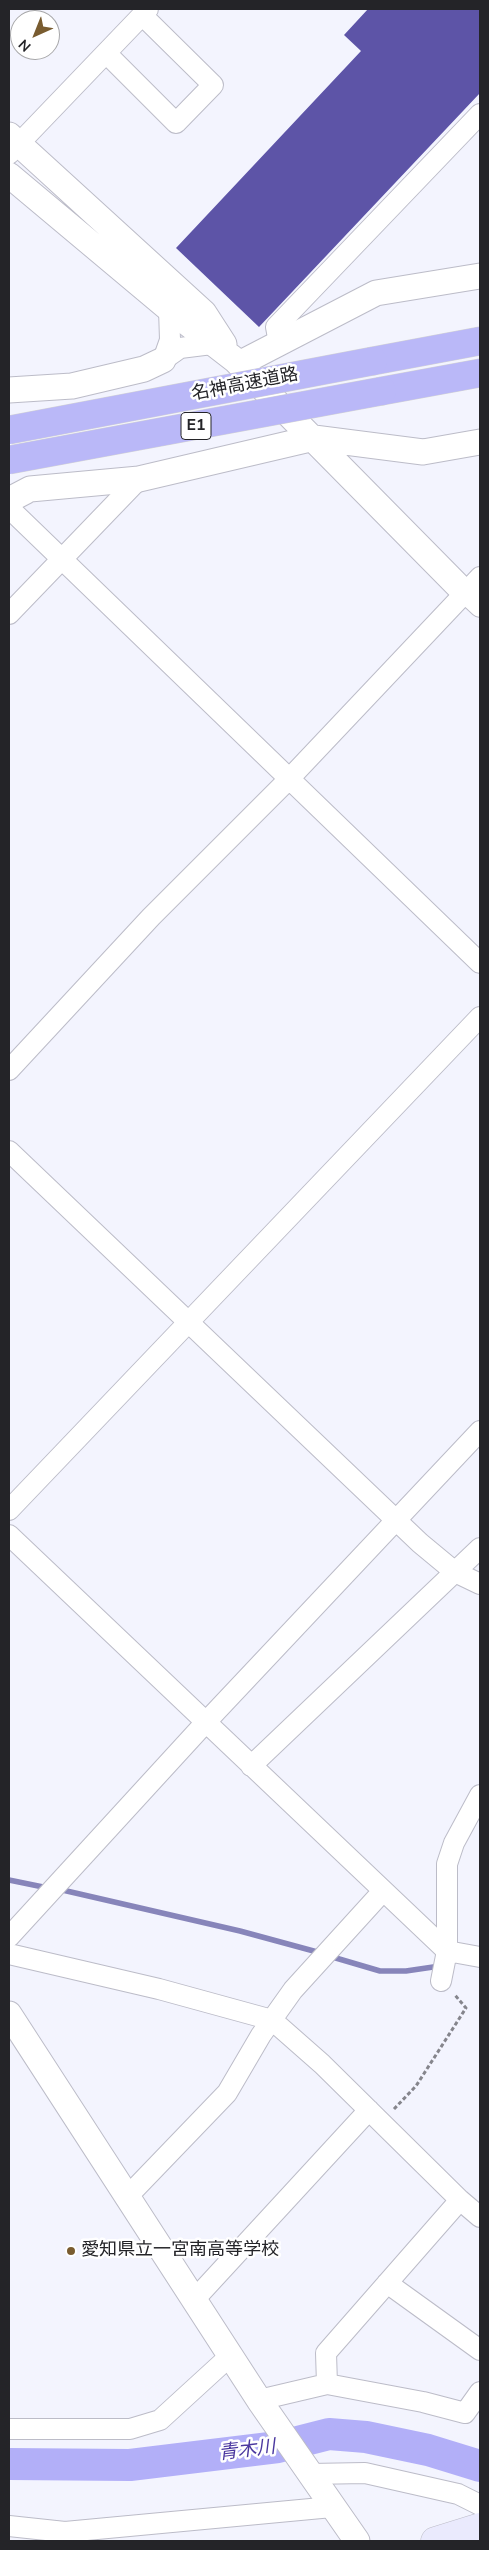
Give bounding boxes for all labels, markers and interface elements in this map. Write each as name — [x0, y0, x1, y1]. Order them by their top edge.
north arrow — [10, 10, 60, 60]
text: N — [15, 35, 35, 56]
street label: 名神高速道路 — [190, 364, 300, 406]
road number: E1 — [181, 412, 211, 440]
place label: 愛知県立一宮南高等学校 — [81, 2240, 279, 2262]
marker: 愛知県立一宮南高等学校 — [65, 2245, 77, 2257]
water label: 青木川 — [217, 2436, 277, 2466]

